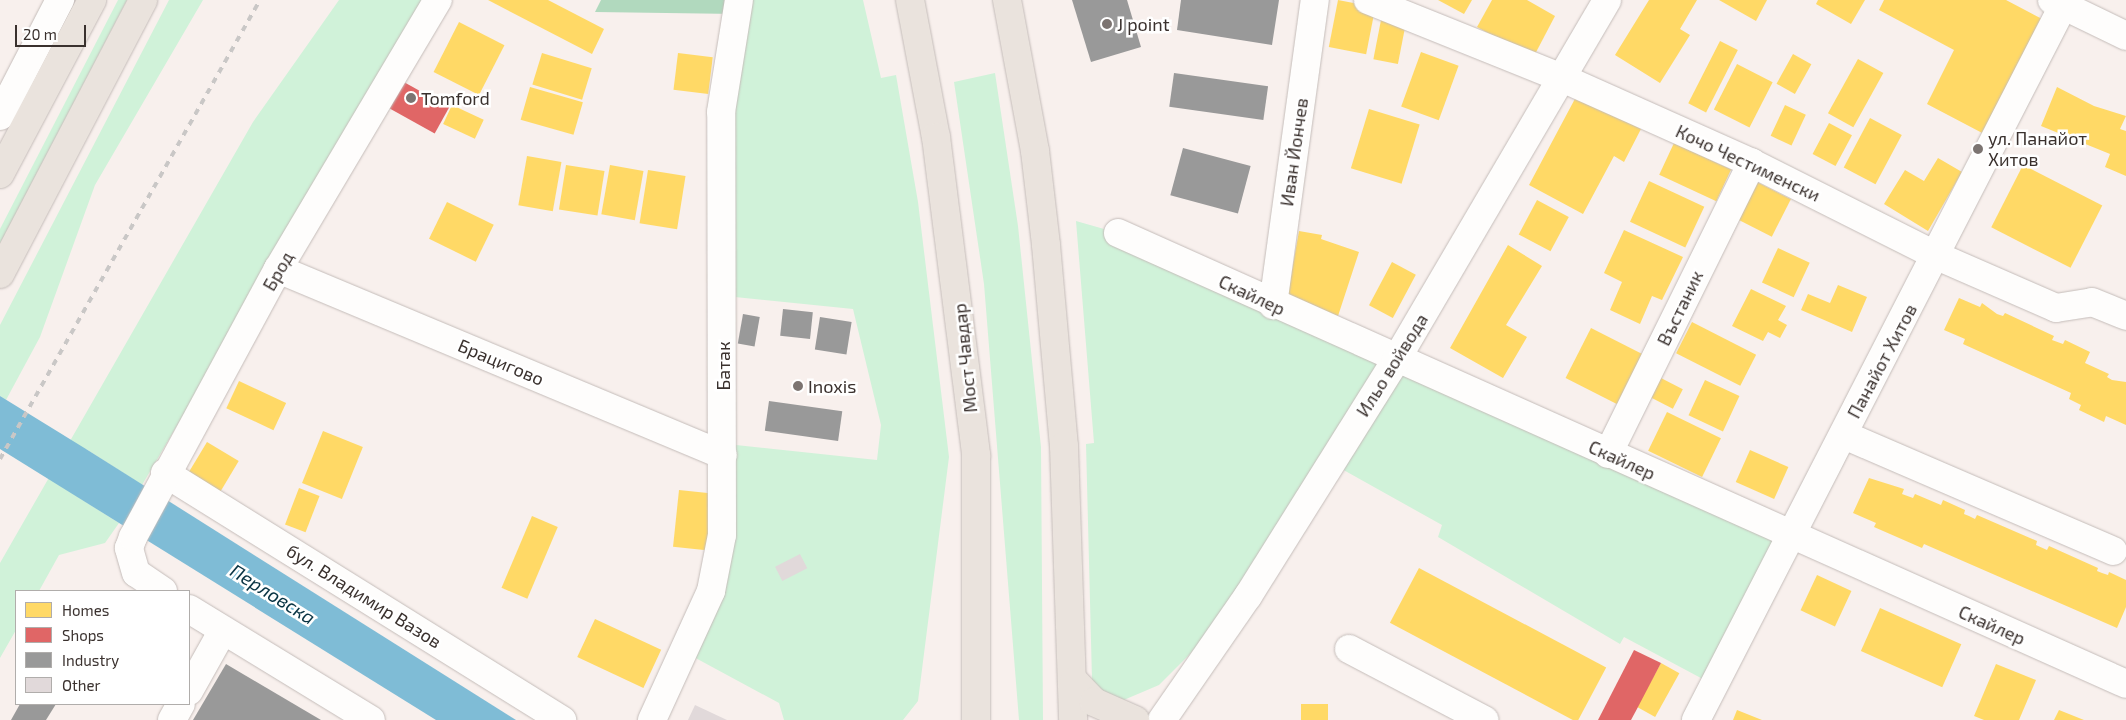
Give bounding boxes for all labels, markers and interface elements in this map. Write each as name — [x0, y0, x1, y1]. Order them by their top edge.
place label: J point — [1117, 13, 1170, 35]
scale bar — [18, 15, 89, 47]
marker: J point — [1101, 18, 1113, 30]
text: 20 m — [23, 25, 57, 43]
place label: Tomford — [421, 87, 490, 109]
marker: Tomford — [405, 92, 417, 104]
street label: Иван Йончев — [1276, 96, 1312, 208]
street label: Кочо Честименски — [1672, 120, 1824, 206]
place label: ул. Панайот Хитов — [1988, 128, 2087, 170]
marker: ул. Панайот Хитов — [1972, 143, 1984, 155]
street label: Брод — [258, 247, 298, 295]
street label: Въстаник — [1653, 267, 1707, 349]
street label: Скайлер — [1215, 270, 1289, 320]
street label: Панайот Хитов — [1843, 300, 1921, 422]
street label: Мост Чавдар — [949, 302, 981, 414]
street label: Ильо войвода — [1352, 309, 1432, 421]
street label: Брацигово — [455, 334, 547, 390]
street label: Батак — [712, 341, 734, 391]
place label: Inoxis — [808, 375, 856, 397]
marker: Inoxis — [792, 380, 804, 392]
street label: Скайлер — [1585, 436, 1659, 484]
street label: бул. Владимир Вазов — [283, 540, 445, 652]
water label: Перловска — [226, 559, 320, 629]
legend — [15, 590, 190, 705]
text: Homes — [62, 601, 109, 619]
street label: Скайлер — [1955, 601, 2029, 649]
text: Shops — [62, 626, 104, 644]
text: Industry — [62, 651, 119, 669]
text: Other — [62, 676, 101, 694]

